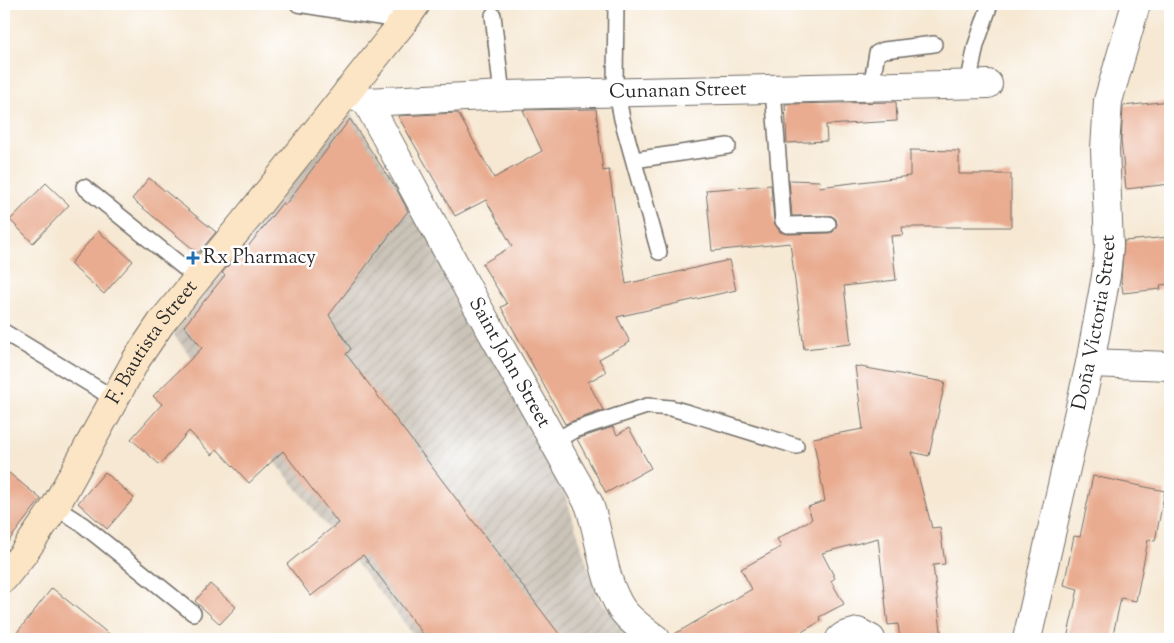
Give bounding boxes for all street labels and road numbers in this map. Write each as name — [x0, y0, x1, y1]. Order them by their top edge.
street label: Cunanan Street — [609, 75, 747, 107]
street label: Doña Victoria Street — [1065, 234, 1124, 413]
street label: F. Bautista Street — [100, 274, 205, 410]
street label: Saint John Street — [461, 292, 558, 433]

